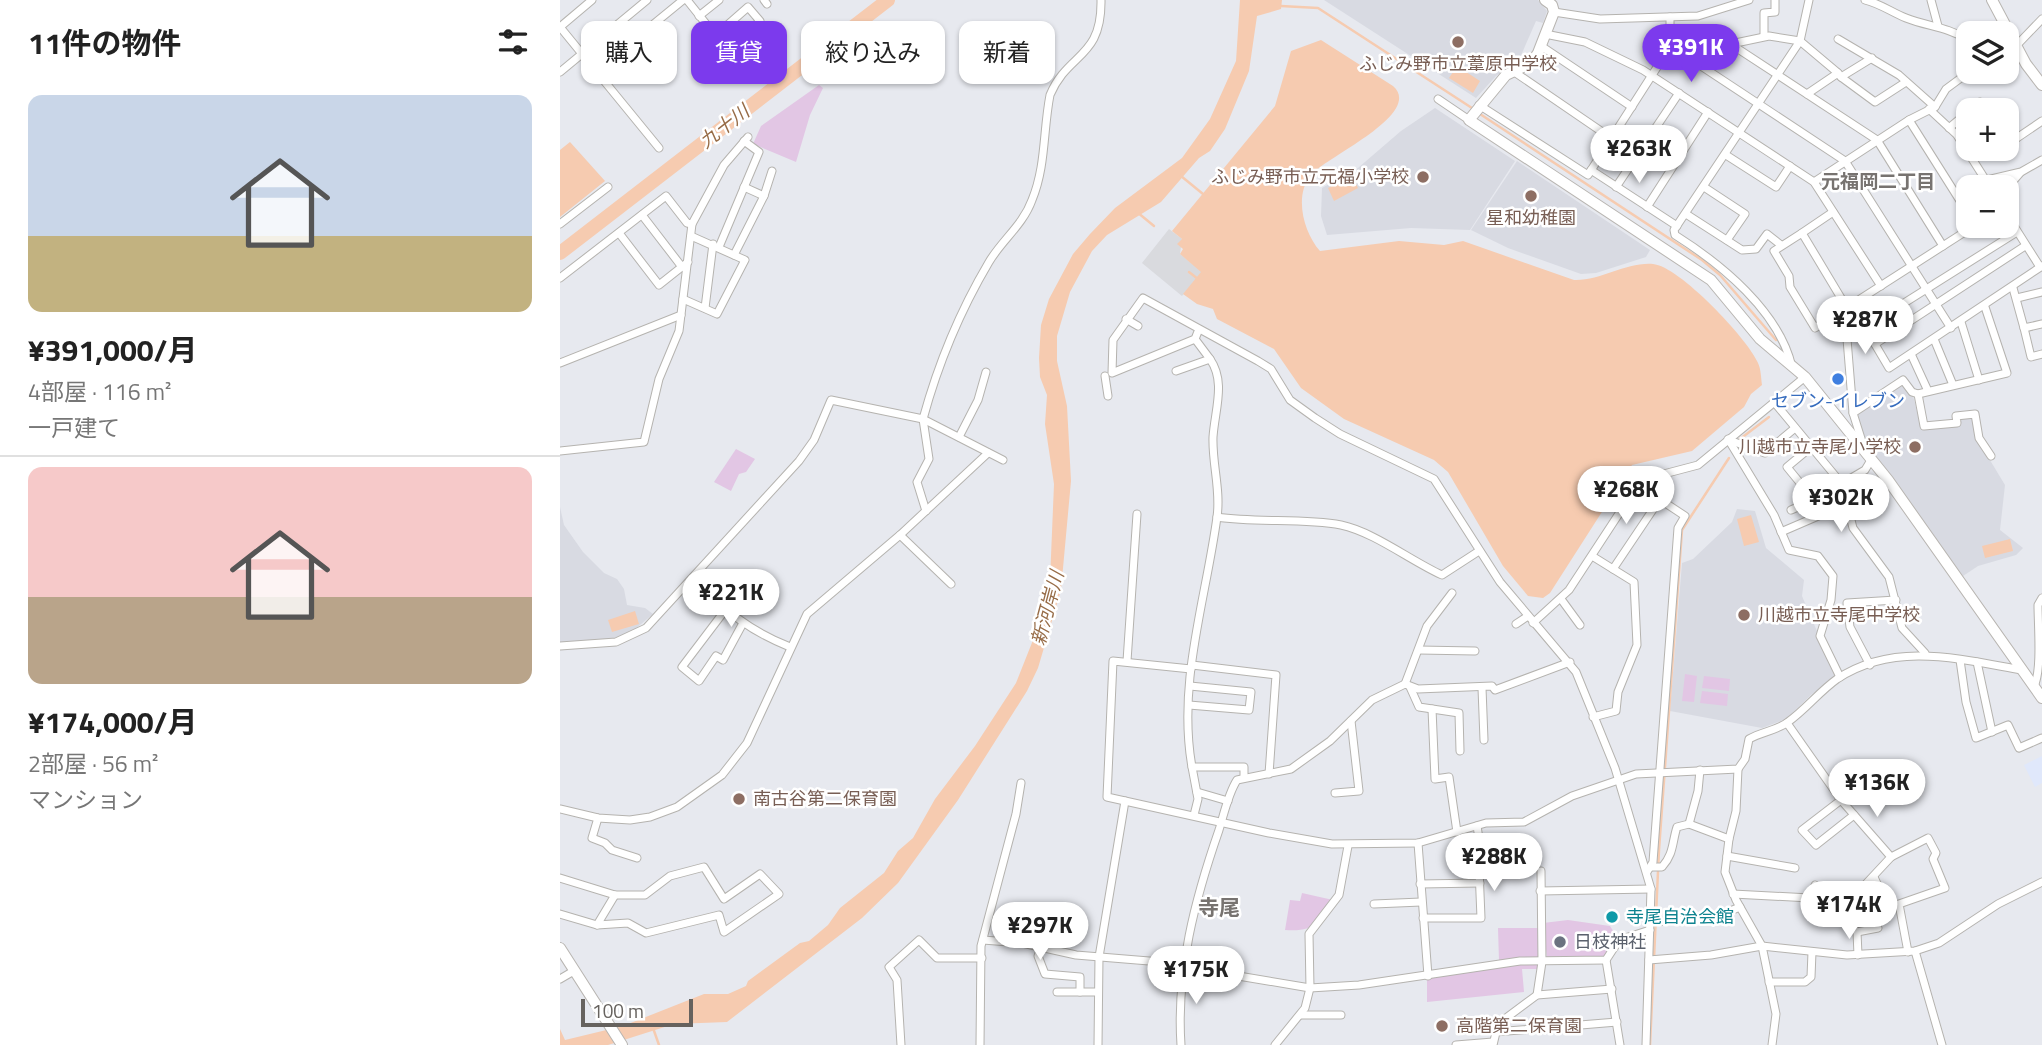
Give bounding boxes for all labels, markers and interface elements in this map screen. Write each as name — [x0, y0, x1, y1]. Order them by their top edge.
text: 11件の物件 — [28, 20, 182, 66]
chip: 購入 — [581, 21, 677, 84]
chip: 賃貸 — [691, 21, 787, 84]
chip: 絞り込み — [801, 21, 945, 84]
chip: 新着 — [959, 21, 1055, 84]
map controls — [1956, 21, 2019, 238]
button: layers — [1956, 21, 2019, 84]
icon: filters — [494, 23, 532, 61]
pin: ¥391K — [1642, 24, 1740, 84]
text: ¥391K — [1658, 29, 1724, 64]
marker: ふじみ野市立葦原中学校 — [1450, 34, 1466, 50]
place label: ふじみ野市立葦原中学校 — [1359, 50, 1557, 77]
water label: 九十川 — [692, 95, 757, 155]
button: + — [1956, 98, 2019, 161]
pin: ¥263K — [1590, 125, 1688, 185]
text: ¥263K — [1606, 130, 1672, 165]
icon: home — [217, 140, 343, 266]
place label: ふじみ野市立元福小学校 — [1211, 163, 1409, 190]
district label: 元福岡二丁目 — [1821, 166, 1935, 195]
marker: ふじみ野市立元福小学校 — [1415, 169, 1431, 185]
button: − — [1956, 175, 2019, 238]
marker: 星和幼稚園 — [1523, 188, 1539, 204]
place label: 星和幼稚園 — [1486, 204, 1576, 231]
pin: ¥287K — [1816, 296, 1914, 356]
text: ¥287K — [1832, 301, 1898, 336]
text: ¥391,000/月 — [28, 327, 197, 373]
marker: セブン-イレブン — [1830, 371, 1846, 387]
text: 4部屋 · 116 m² — [28, 374, 171, 409]
place label: セブン-イレブン — [1771, 387, 1905, 414]
text: 一戸建て — [28, 410, 120, 445]
place label: 川越市立寺尾小学校 — [1739, 433, 1901, 460]
marker: 川越市立寺尾小学校 — [1907, 439, 1923, 455]
pin: ¥268K — [1577, 466, 1675, 526]
text: ¥268K — [1593, 471, 1659, 506]
pin: ¥302K — [1792, 475, 1890, 534]
text: ¥302K — [1808, 479, 1874, 514]
icon: home — [217, 512, 343, 638]
water label: 新河岸川 — [1023, 565, 1071, 648]
pin: ¥221K — [682, 570, 780, 629]
text: ¥221K — [698, 574, 764, 609]
place label: 川越市立寺尾中学校 — [1758, 601, 1920, 628]
marker: 川越市立寺尾中学校 — [1736, 607, 1752, 623]
text: ¥174,000/月 — [28, 699, 197, 745]
text: 2部屋 · 56 m² — [28, 746, 158, 781]
pin: ¥136K — [1828, 760, 1926, 819]
text: ¥136K — [1844, 764, 1910, 799]
text: マンション — [28, 782, 143, 817]
place label: 南古谷第二保育園 — [753, 785, 897, 812]
marker: 南古谷第二保育園 — [731, 791, 747, 807]
pin: ¥288K — [1445, 834, 1543, 893]
text: ¥288K — [1461, 838, 1527, 873]
pin: ¥174K — [1800, 881, 1898, 941]
text: ¥174K — [1816, 886, 1882, 921]
district label: 寺尾 — [1198, 891, 1240, 923]
pin: ¥297K — [991, 902, 1089, 962]
place label: 寺尾自治会館 — [1626, 903, 1734, 930]
text: ¥297K — [1007, 907, 1073, 942]
marker: 寺尾自治会館 — [1604, 909, 1620, 925]
place label: 日枝神社 — [1574, 928, 1646, 955]
marker: 日枝神社 — [1552, 934, 1568, 950]
pin: ¥175K — [1147, 946, 1245, 1006]
text: ¥175K — [1163, 951, 1229, 986]
scale bar — [581, 996, 693, 1028]
text: 100 m — [592, 996, 644, 1025]
place label: 高階第二保育園 — [1456, 1012, 1582, 1039]
marker: 高階第二保育園 — [1434, 1018, 1450, 1034]

